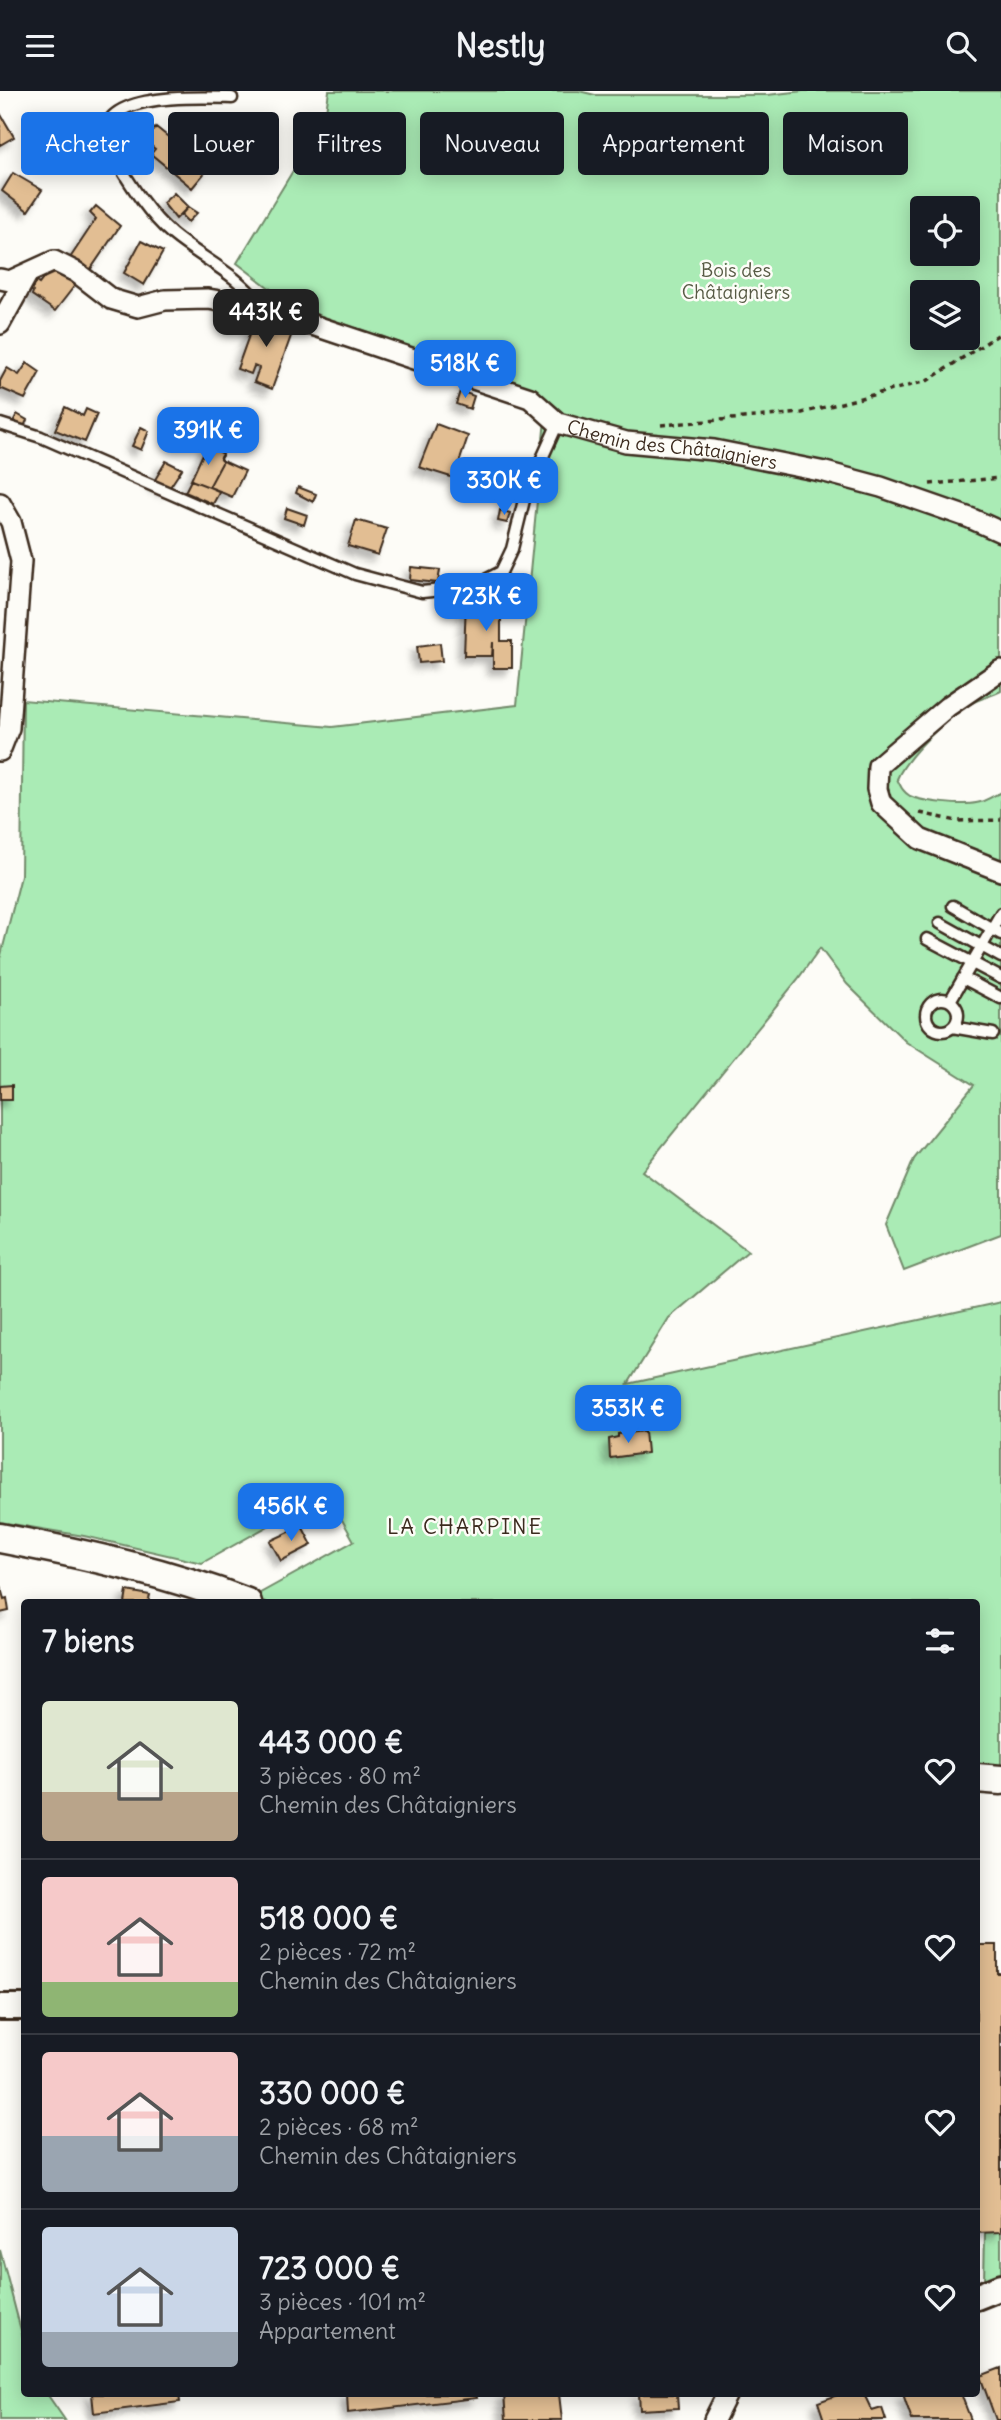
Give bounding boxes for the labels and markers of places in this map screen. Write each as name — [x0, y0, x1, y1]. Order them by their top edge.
pin: 443K € — [209, 289, 323, 349]
pin: 518K € — [408, 341, 522, 400]
pin: 391K € — [151, 407, 265, 467]
pin: 330K € — [447, 457, 561, 517]
pin: 723K € — [429, 573, 543, 633]
pin: 353K € — [571, 1385, 685, 1445]
pin: 456K € — [234, 1483, 348, 1543]

